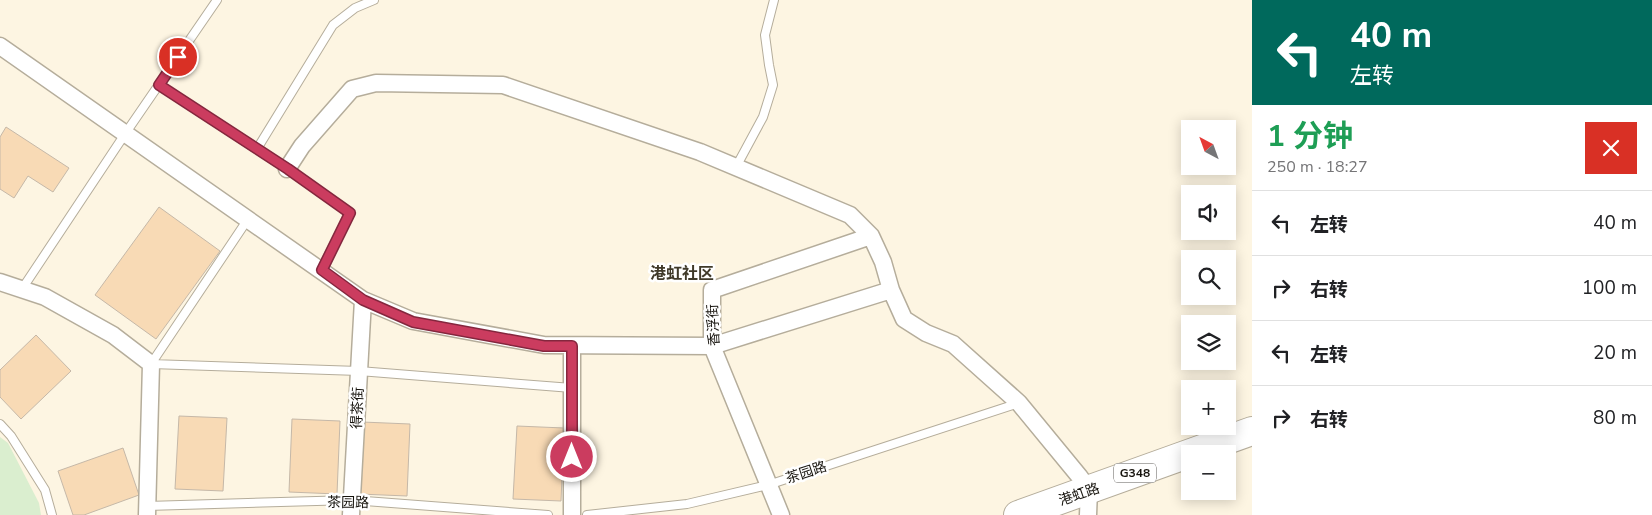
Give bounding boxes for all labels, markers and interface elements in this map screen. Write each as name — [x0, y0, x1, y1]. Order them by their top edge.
text: 40 m — [1350, 12, 1432, 59]
icon: left — [1267, 20, 1332, 85]
pin — [157, 36, 199, 78]
icon: arrive — [164, 43, 192, 71]
text: 左转 — [1350, 61, 1394, 91]
text: 1 分钟 — [1267, 116, 1353, 157]
north arrow — [1181, 120, 1236, 175]
map controls — [1181, 120, 1236, 500]
button: close — [1585, 122, 1637, 174]
text: 250 m · 18:27 — [1267, 156, 1368, 178]
button: sound — [1181, 185, 1236, 240]
icon: left — [1267, 209, 1295, 237]
text: 40 m — [1593, 210, 1637, 236]
text: 左转 — [1310, 212, 1348, 238]
button: search — [1181, 250, 1236, 305]
district label: 港虹社区 — [650, 263, 714, 285]
icon: right — [1267, 274, 1295, 302]
text: 100 m — [1582, 275, 1637, 301]
text: 右转 — [1310, 277, 1348, 303]
street label: 香浮街 — [703, 304, 724, 346]
button: layers — [1181, 315, 1236, 370]
icon: left — [1267, 339, 1295, 367]
text: 20 m — [1593, 340, 1637, 366]
text: 左转 — [1310, 342, 1348, 368]
button: + — [1181, 380, 1236, 435]
street label: 得茶街 — [347, 387, 368, 429]
icon: right — [1267, 404, 1295, 432]
text: 80 m — [1593, 405, 1637, 431]
text: 右转 — [1310, 407, 1348, 433]
position arrow — [545, 430, 597, 482]
button: − — [1181, 445, 1236, 500]
street label: 茶园路 — [783, 457, 829, 488]
road number: G348 — [1114, 463, 1156, 482]
street label: 港虹路 — [1056, 479, 1102, 510]
street label: 茶园路 — [327, 493, 369, 512]

